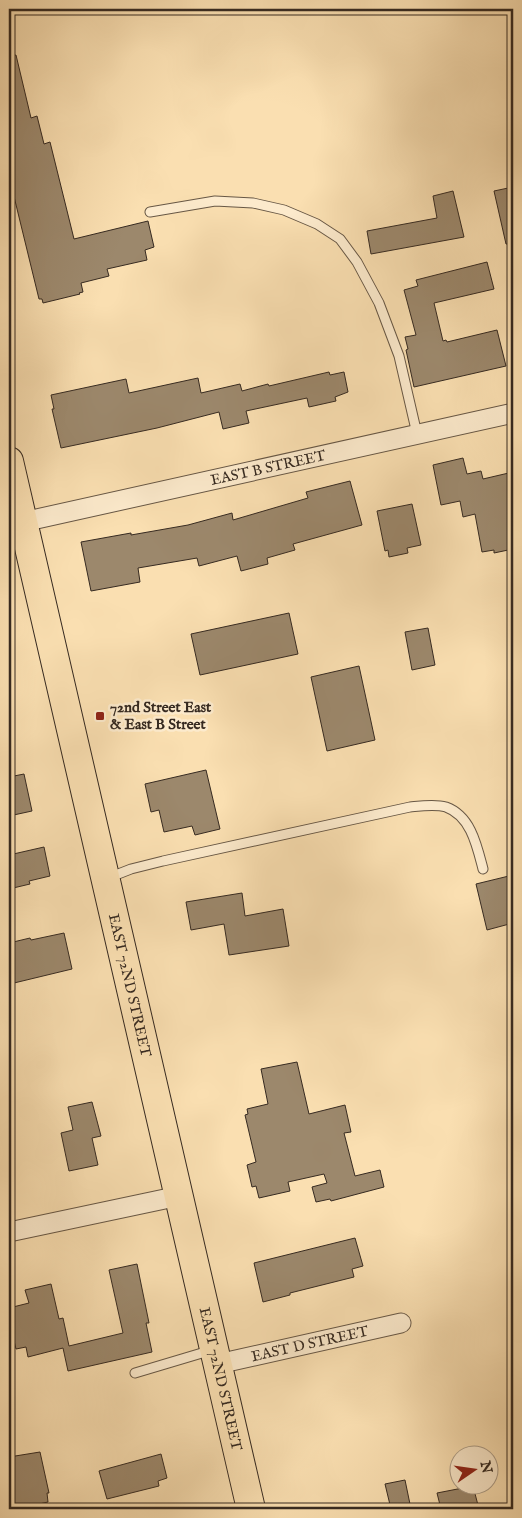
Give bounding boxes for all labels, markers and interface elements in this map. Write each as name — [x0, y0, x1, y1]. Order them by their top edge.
street label: EAST B STREET — [209, 445, 327, 490]
place label: 72nd Street East & East B Street — [110, 698, 212, 734]
marker: 72nd Street East & East B Street — [94, 710, 106, 722]
street label: EAST 72ND STREET — [104, 912, 156, 1059]
street label: EAST 72ND STREET — [195, 1305, 247, 1452]
street label: EAST D STREET — [249, 1321, 370, 1366]
north arrow — [450, 1446, 500, 1496]
text: N — [475, 1458, 496, 1475]

